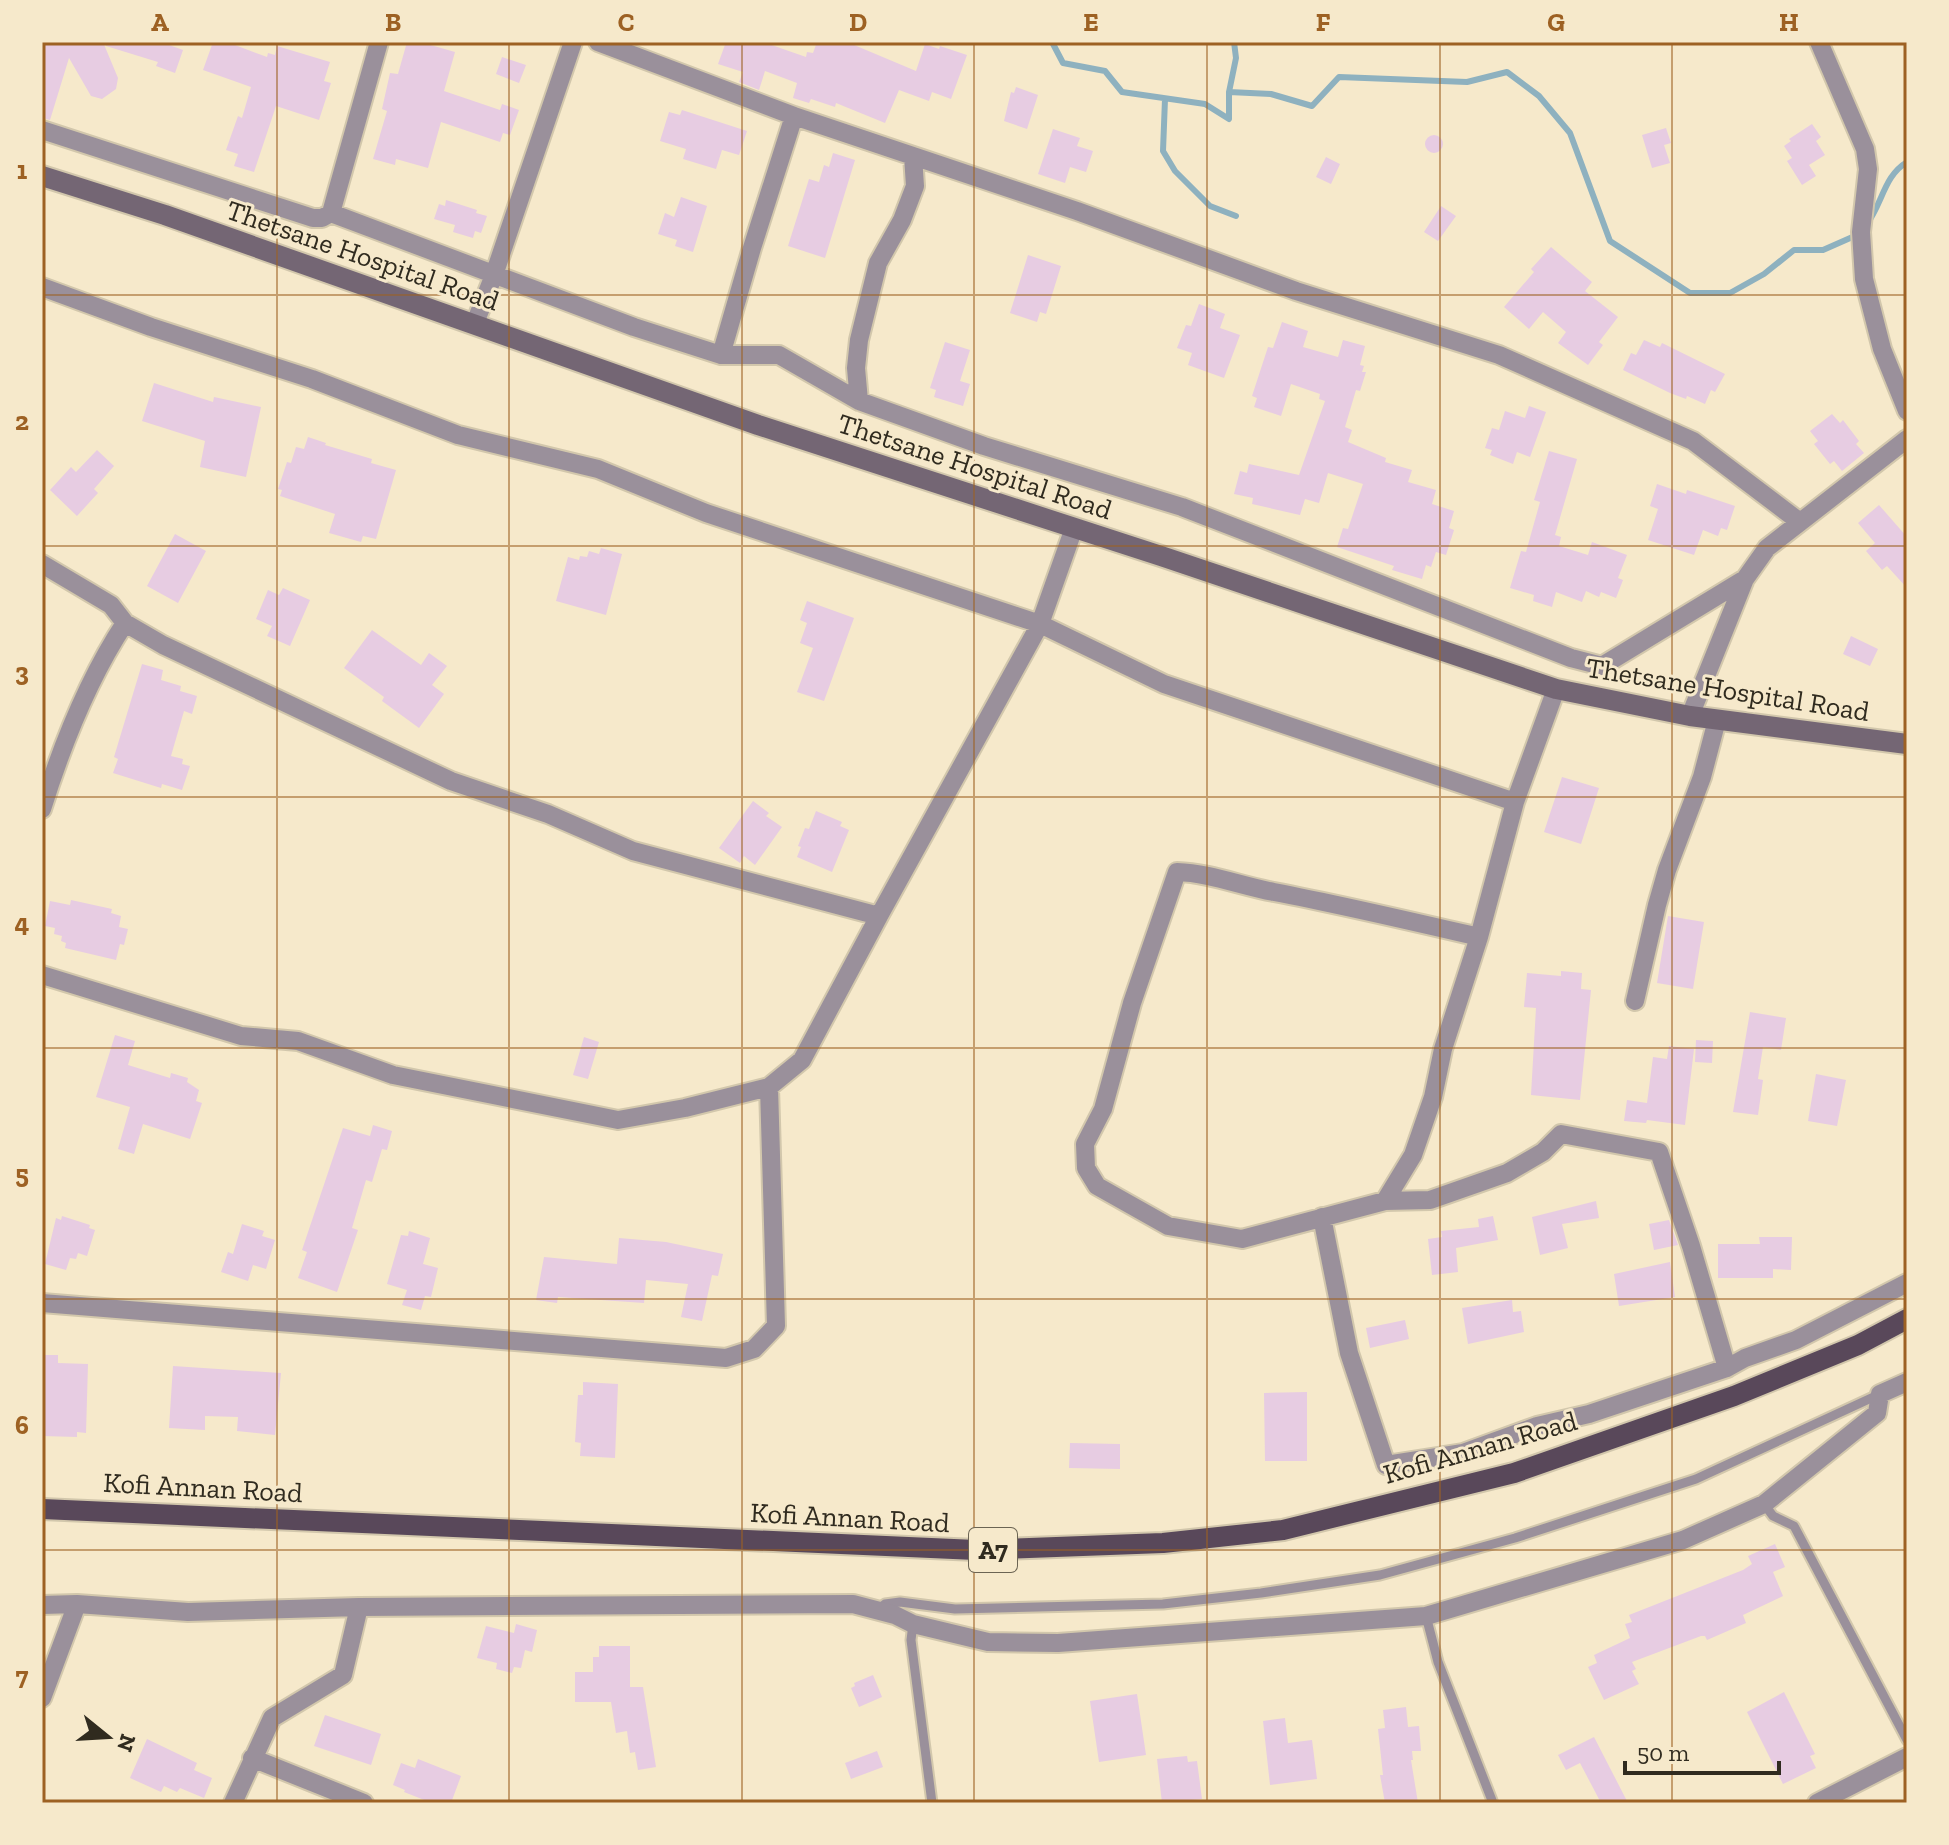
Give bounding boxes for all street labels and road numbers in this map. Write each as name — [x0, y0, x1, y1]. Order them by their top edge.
street label: Thetsane Hospital Road — [222, 193, 504, 318]
street label: Thetsane Hospital Road — [834, 407, 1116, 526]
street label: Thetsane Hospital Road — [1584, 651, 1872, 728]
street label: Kofi Annan Road — [1380, 1404, 1581, 1491]
street label: Kofi Annan Road — [102, 1466, 303, 1509]
street label: Kofi Annan Road — [749, 1496, 950, 1539]
road number: A7 — [969, 1528, 1017, 1572]

